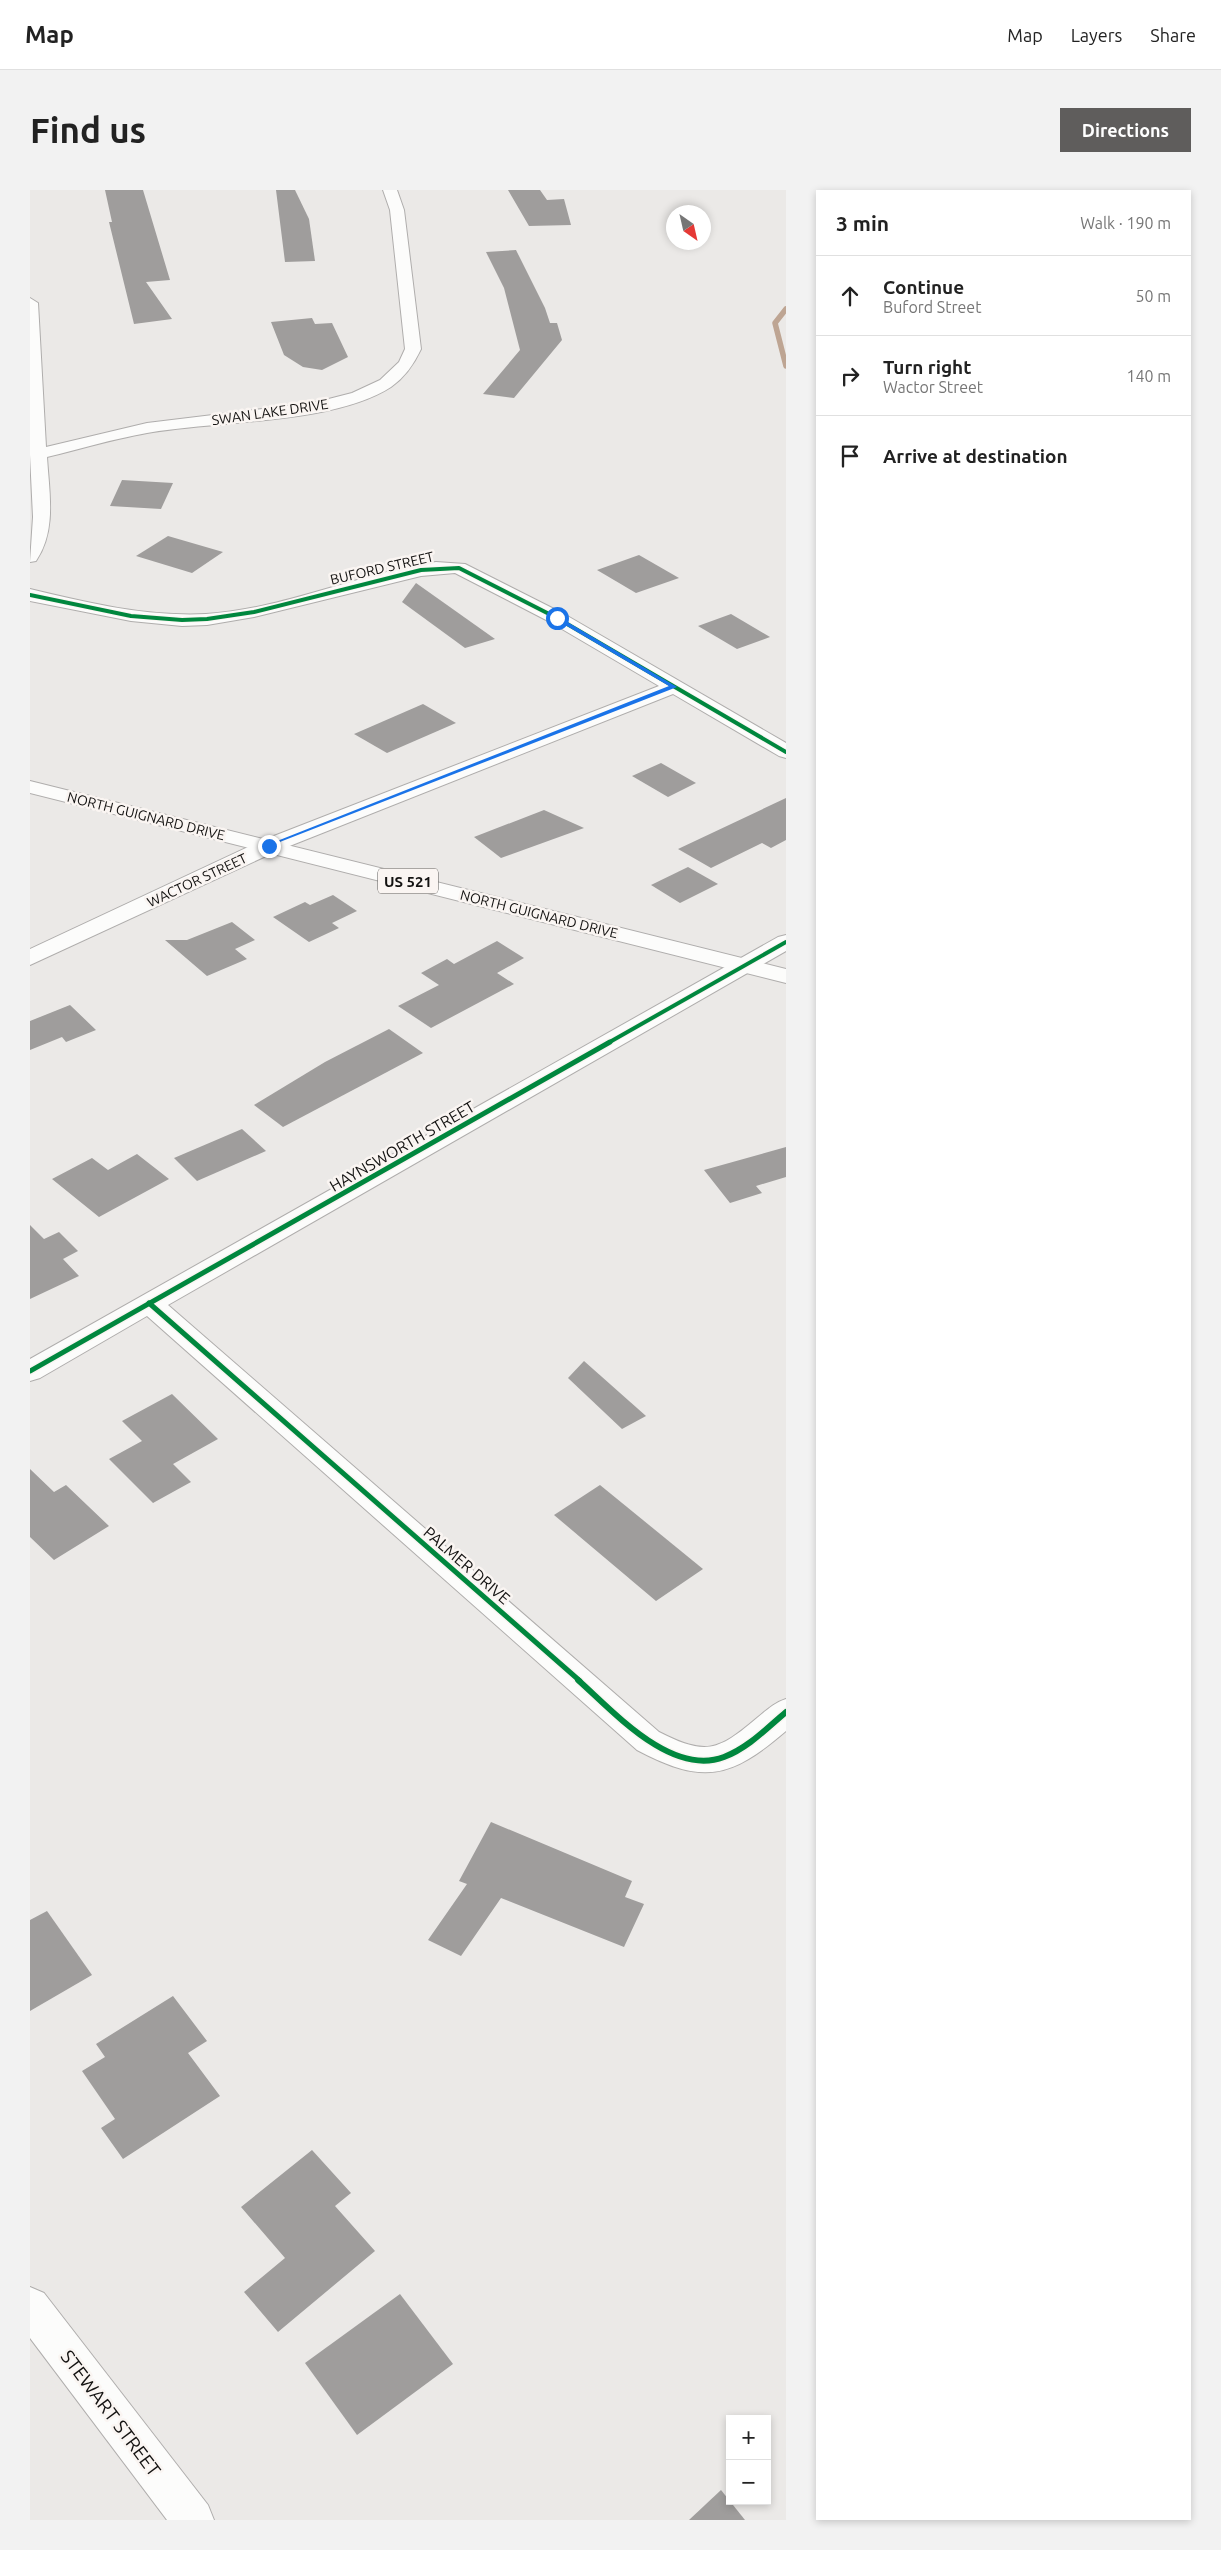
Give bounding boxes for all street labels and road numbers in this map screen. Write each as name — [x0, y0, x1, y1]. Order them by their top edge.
street label: SWAN LAKE DRIVE — [211, 396, 329, 428]
street label: BUFORD STREET — [329, 548, 436, 588]
street label: NORTH GUIGNARD DRIVE — [66, 789, 227, 843]
street label: WACTOR STREET — [145, 850, 250, 910]
road number: US 521 — [378, 868, 438, 894]
street label: NORTH GUIGNARD DRIVE — [459, 887, 620, 941]
street label: HAYNSWORTH STREET — [326, 1097, 478, 1195]
street label: PALMER DRIVE — [420, 1523, 514, 1607]
street label: STEWART STREET — [57, 2346, 166, 2481]

